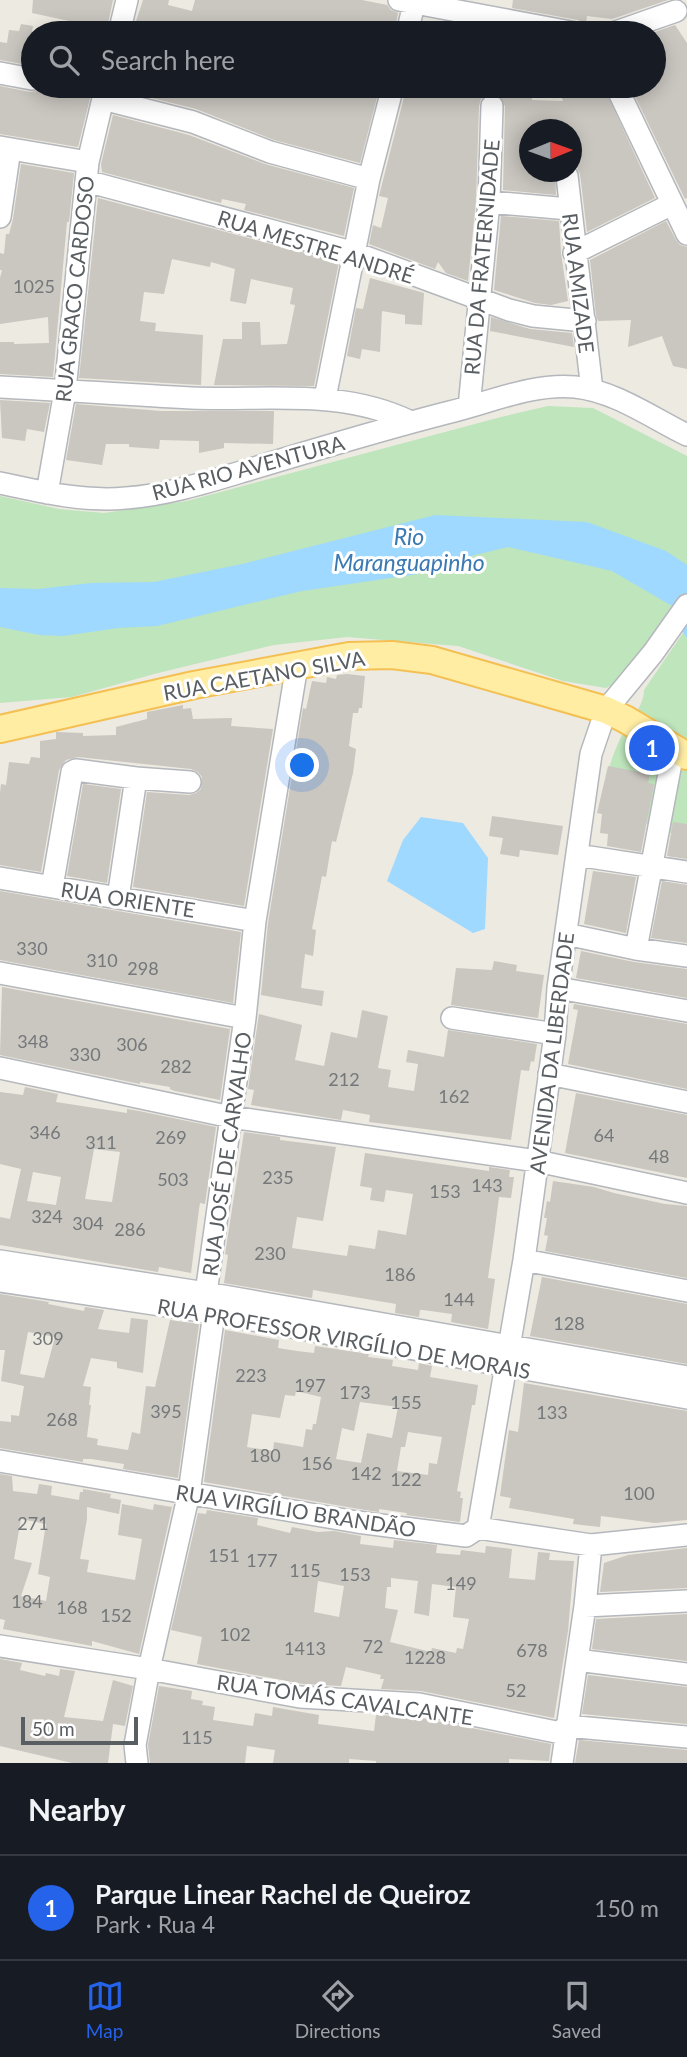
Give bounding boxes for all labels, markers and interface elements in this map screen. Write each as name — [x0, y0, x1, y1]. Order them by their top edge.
search box — [21, 21, 666, 98]
icon: search — [45, 41, 83, 79]
text: Search here — [101, 44, 235, 76]
north arrow — [519, 119, 582, 182]
street label: RUA DA FRATERNIDADE — [458, 138, 504, 376]
street label: RUA GRACO CARDOSO — [50, 174, 98, 404]
street label: RUA MESTRE ANDRÉ — [215, 204, 417, 288]
street label: RUA AMIZADE — [558, 212, 600, 354]
house number: 1025 — [13, 275, 55, 297]
street label: RUA RIO AVENTURA — [149, 429, 348, 505]
water label: Rio Maranguapinho — [333, 522, 485, 576]
street label: RUA CAETANO SILVA — [161, 645, 368, 705]
pin: 1 — [629, 722, 675, 774]
your location — [285, 748, 319, 782]
street label: RUA ORIENTE — [59, 876, 197, 922]
street label: AVENIDA DA LIBERDADE — [524, 931, 578, 1175]
house number: 330 — [16, 937, 48, 959]
house number: 310 — [86, 949, 118, 971]
house number: 298 — [127, 957, 159, 979]
house number: 348 — [17, 1030, 49, 1052]
street label: RUA JOSÉ DE CARVALHO — [196, 1030, 256, 1278]
house number: 306 — [116, 1033, 148, 1055]
house number: 330 — [69, 1043, 101, 1065]
house number: 282 — [160, 1055, 192, 1077]
house number: 212 — [328, 1068, 360, 1090]
house number: 162 — [438, 1085, 470, 1107]
house number: 346 — [29, 1121, 61, 1143]
house number: 64 — [594, 1124, 614, 1146]
house number: 269 — [155, 1126, 187, 1148]
house number: 311 — [85, 1131, 117, 1153]
house number: 48 — [649, 1145, 669, 1167]
house number: 235 — [262, 1166, 294, 1188]
house number: 503 — [157, 1168, 189, 1190]
house number: 143 — [471, 1174, 503, 1196]
house number: 153 — [429, 1180, 461, 1202]
house number: 324 — [31, 1205, 63, 1227]
house number: 304 — [72, 1212, 104, 1234]
house number: 286 — [114, 1218, 146, 1240]
house number: 230 — [254, 1242, 286, 1264]
house number: 186 — [384, 1263, 416, 1285]
house number: 144 — [443, 1288, 475, 1310]
street label: RUA PROFESSOR VIRGÍLIO DE MORAIS — [155, 1293, 533, 1383]
house number: 128 — [553, 1312, 585, 1334]
house number: 309 — [32, 1327, 64, 1349]
house number: 223 — [235, 1364, 267, 1386]
house number: 197 — [294, 1374, 326, 1396]
house number: 173 — [339, 1381, 371, 1403]
house number: 155 — [390, 1391, 422, 1413]
house number: 395 — [150, 1400, 182, 1422]
house number: 133 — [536, 1401, 568, 1423]
house number: 268 — [46, 1408, 78, 1430]
house number: 180 — [249, 1444, 281, 1466]
house number: 156 — [301, 1452, 333, 1474]
house number: 142 — [350, 1462, 382, 1484]
house number: 122 — [390, 1468, 422, 1490]
street label: RUA VIRGÍLIO BRANDÃO — [174, 1479, 418, 1541]
house number: 100 — [623, 1482, 655, 1504]
house number: 271 — [17, 1512, 49, 1534]
house number: 151 — [208, 1544, 240, 1566]
house number: 177 — [246, 1549, 278, 1571]
house number: 115 — [289, 1559, 321, 1581]
house number: 153 — [339, 1563, 371, 1585]
house number: 149 — [445, 1572, 477, 1594]
house number: 184 — [11, 1590, 43, 1612]
house number: 168 — [56, 1596, 88, 1618]
house number: 152 — [100, 1604, 132, 1626]
house number: 102 — [219, 1623, 251, 1645]
house number: 72 — [363, 1635, 383, 1657]
house number: 1413 — [284, 1637, 326, 1659]
house number: 678 — [516, 1639, 548, 1661]
house number: 1228 — [404, 1646, 446, 1668]
street label: RUA TOMÁS CAVALCANTE — [215, 1669, 475, 1729]
house number: 52 — [506, 1679, 526, 1701]
scale bar — [21, 1714, 138, 1746]
text: 50 m — [32, 1717, 75, 1740]
house number: 115 — [181, 1726, 213, 1748]
text: Nearby — [28, 1791, 126, 1827]
text: Parque Linear Rachel de Queiroz — [95, 1878, 471, 1910]
text: 1 — [44, 1894, 58, 1922]
text: 150 m — [594, 1894, 659, 1922]
text: Park · Rua 4 — [95, 1910, 215, 1938]
tab: Map — [86, 1977, 124, 2042]
tab: Directions — [295, 1977, 381, 2042]
tab: Saved — [552, 1977, 601, 2042]

